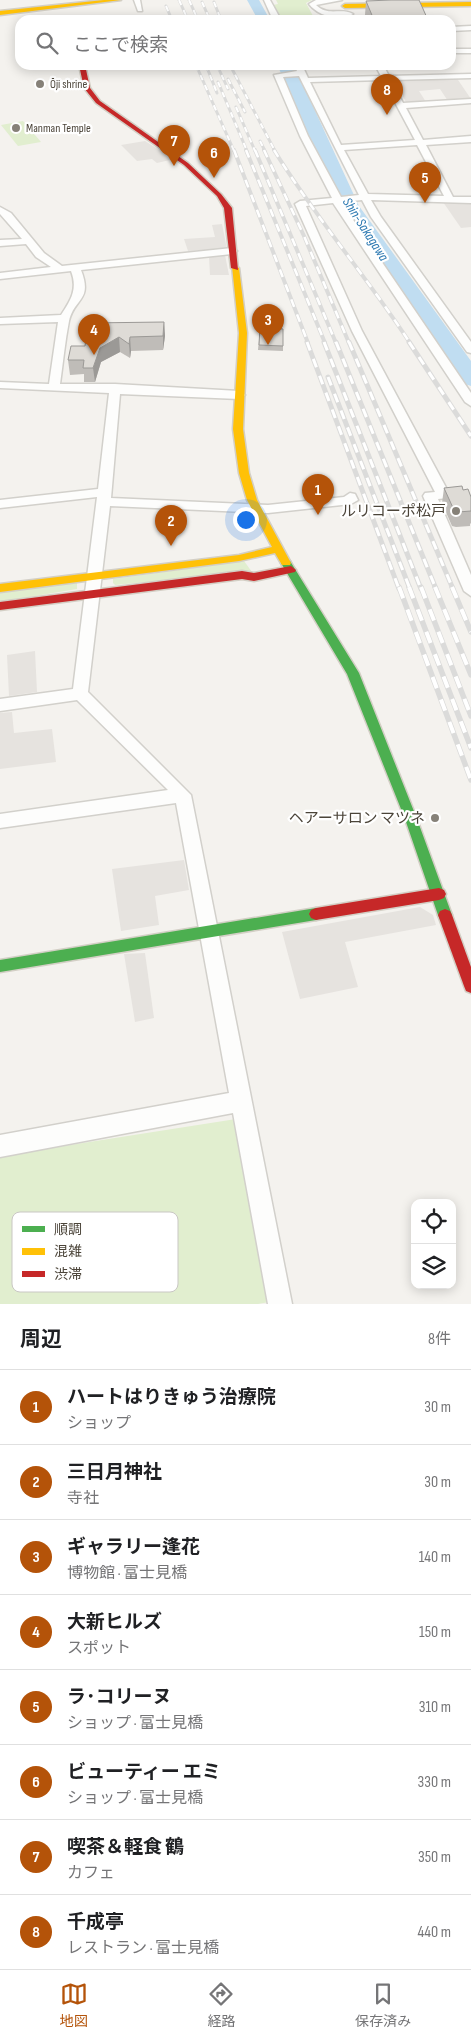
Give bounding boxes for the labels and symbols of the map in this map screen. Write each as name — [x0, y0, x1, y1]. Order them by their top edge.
pin: 8 — [371, 74, 403, 115]
place label: Ōji shrine — [50, 77, 87, 92]
marker: Ōji shrine — [34, 78, 46, 90]
place label: Manman Temple — [26, 121, 91, 136]
marker: Manman Temple — [10, 122, 22, 134]
pin: 7 — [158, 125, 190, 166]
pin: 6 — [198, 137, 230, 178]
pin: 5 — [409, 162, 441, 203]
water label: Shin-Sakagawa — [339, 194, 392, 264]
pin: 3 — [252, 304, 284, 345]
pin: 4 — [78, 314, 110, 355]
pin: 1 — [302, 474, 334, 515]
place label: ルリコーポ松戸 — [341, 502, 446, 521]
pin: 2 — [155, 505, 187, 546]
marker: ルリコーポ松戸 — [450, 505, 462, 517]
your location — [233, 507, 259, 533]
place label: ヘアーサロン マツネ — [289, 809, 425, 828]
marker: ヘアーサロン マツネ — [429, 812, 441, 824]
legend — [12, 1212, 178, 1292]
text: 順調 — [54, 1221, 82, 1238]
text: 混雑 — [54, 1243, 82, 1260]
text: 渋滞 — [54, 1266, 82, 1283]

